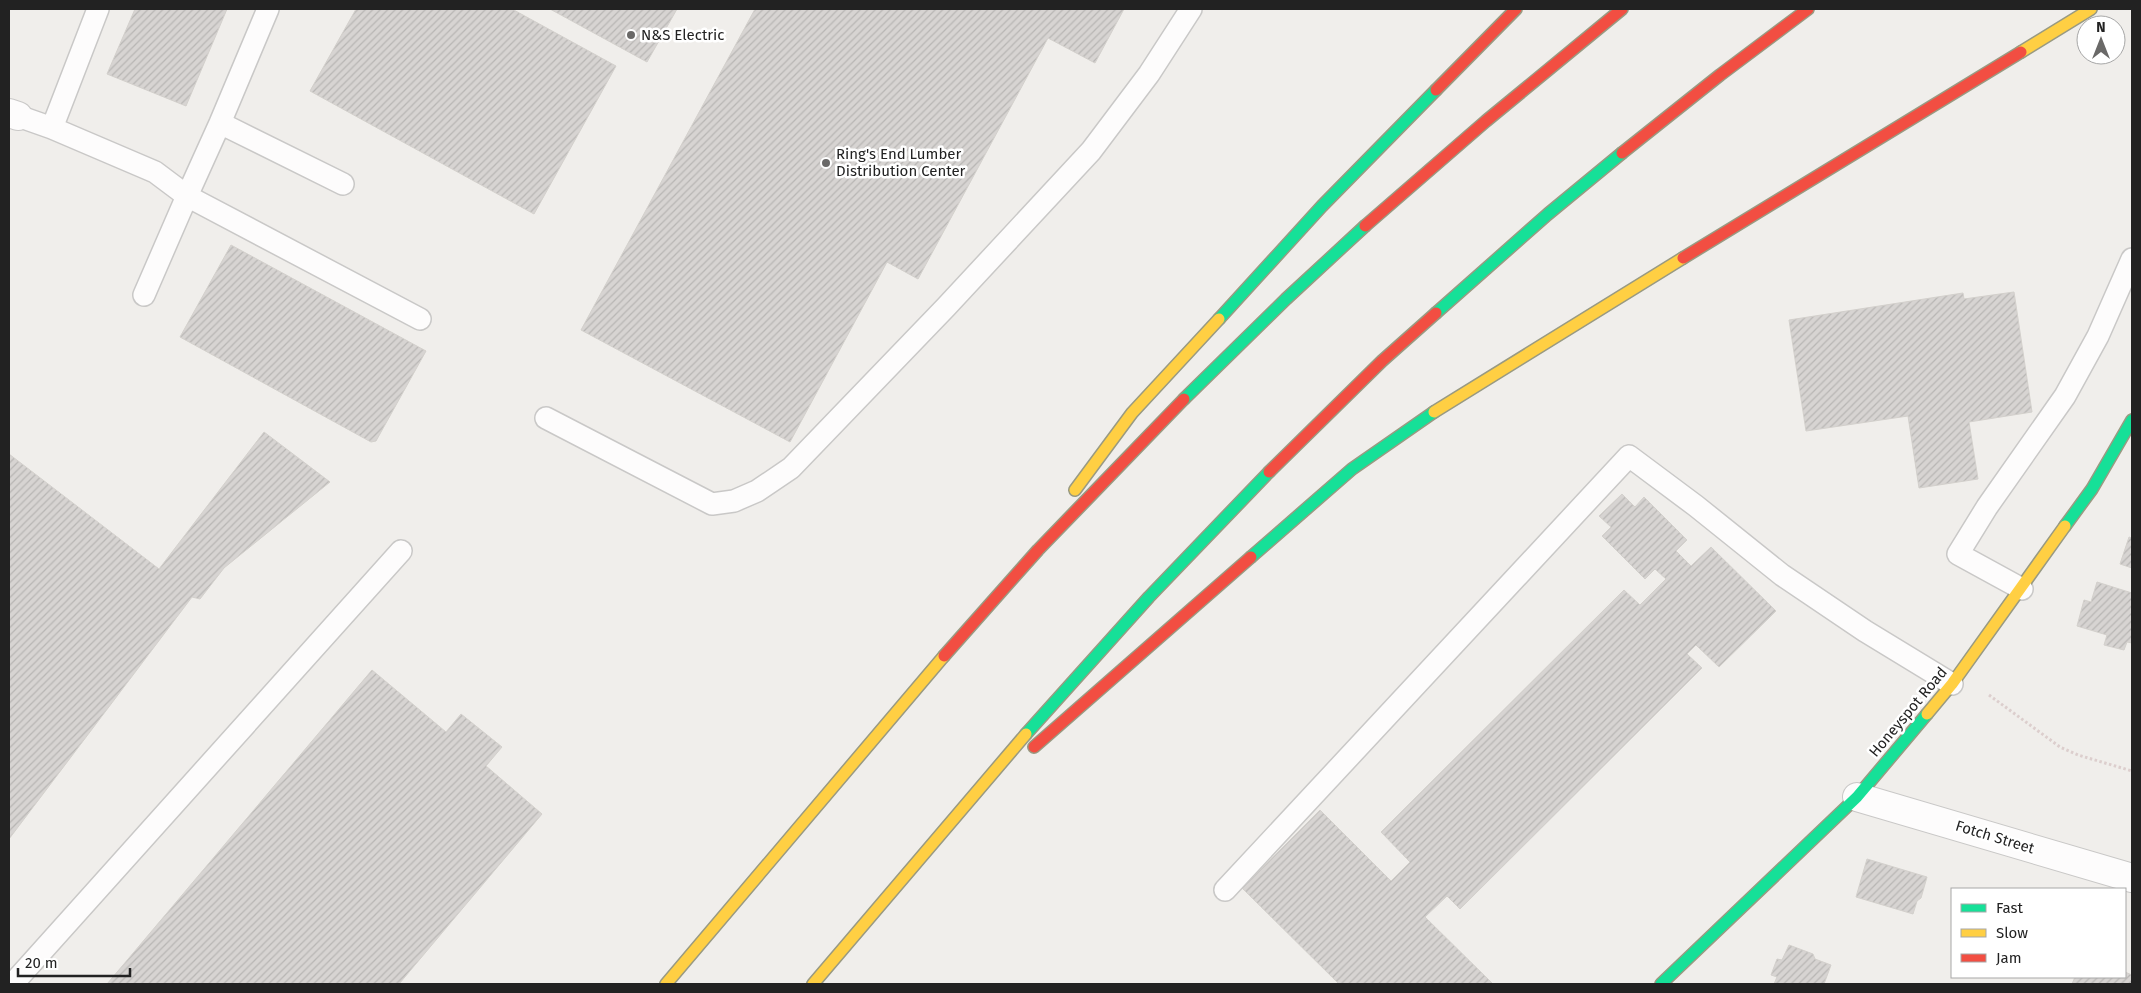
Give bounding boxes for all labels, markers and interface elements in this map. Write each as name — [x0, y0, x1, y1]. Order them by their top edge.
north arrow — [2076, 15, 2126, 65]
text: N — [2096, 19, 2106, 36]
place label: N&S Electric — [641, 26, 725, 44]
marker: N&S Electric — [625, 29, 637, 41]
place label: Ring's End Lumber Distribution Center — [836, 145, 966, 180]
marker: Ring's End Lumber Distribution Center — [820, 157, 832, 169]
street label: Honeyspot Road — [1865, 663, 1951, 761]
street label: Fotch Street — [1953, 816, 2037, 858]
legend — [1951, 888, 2126, 978]
text: Fast — [1996, 899, 2023, 917]
text: Slow — [1996, 924, 2028, 942]
scale bar — [18, 946, 130, 978]
text: Jam — [1996, 949, 2022, 967]
text: 20 m — [25, 954, 58, 972]

